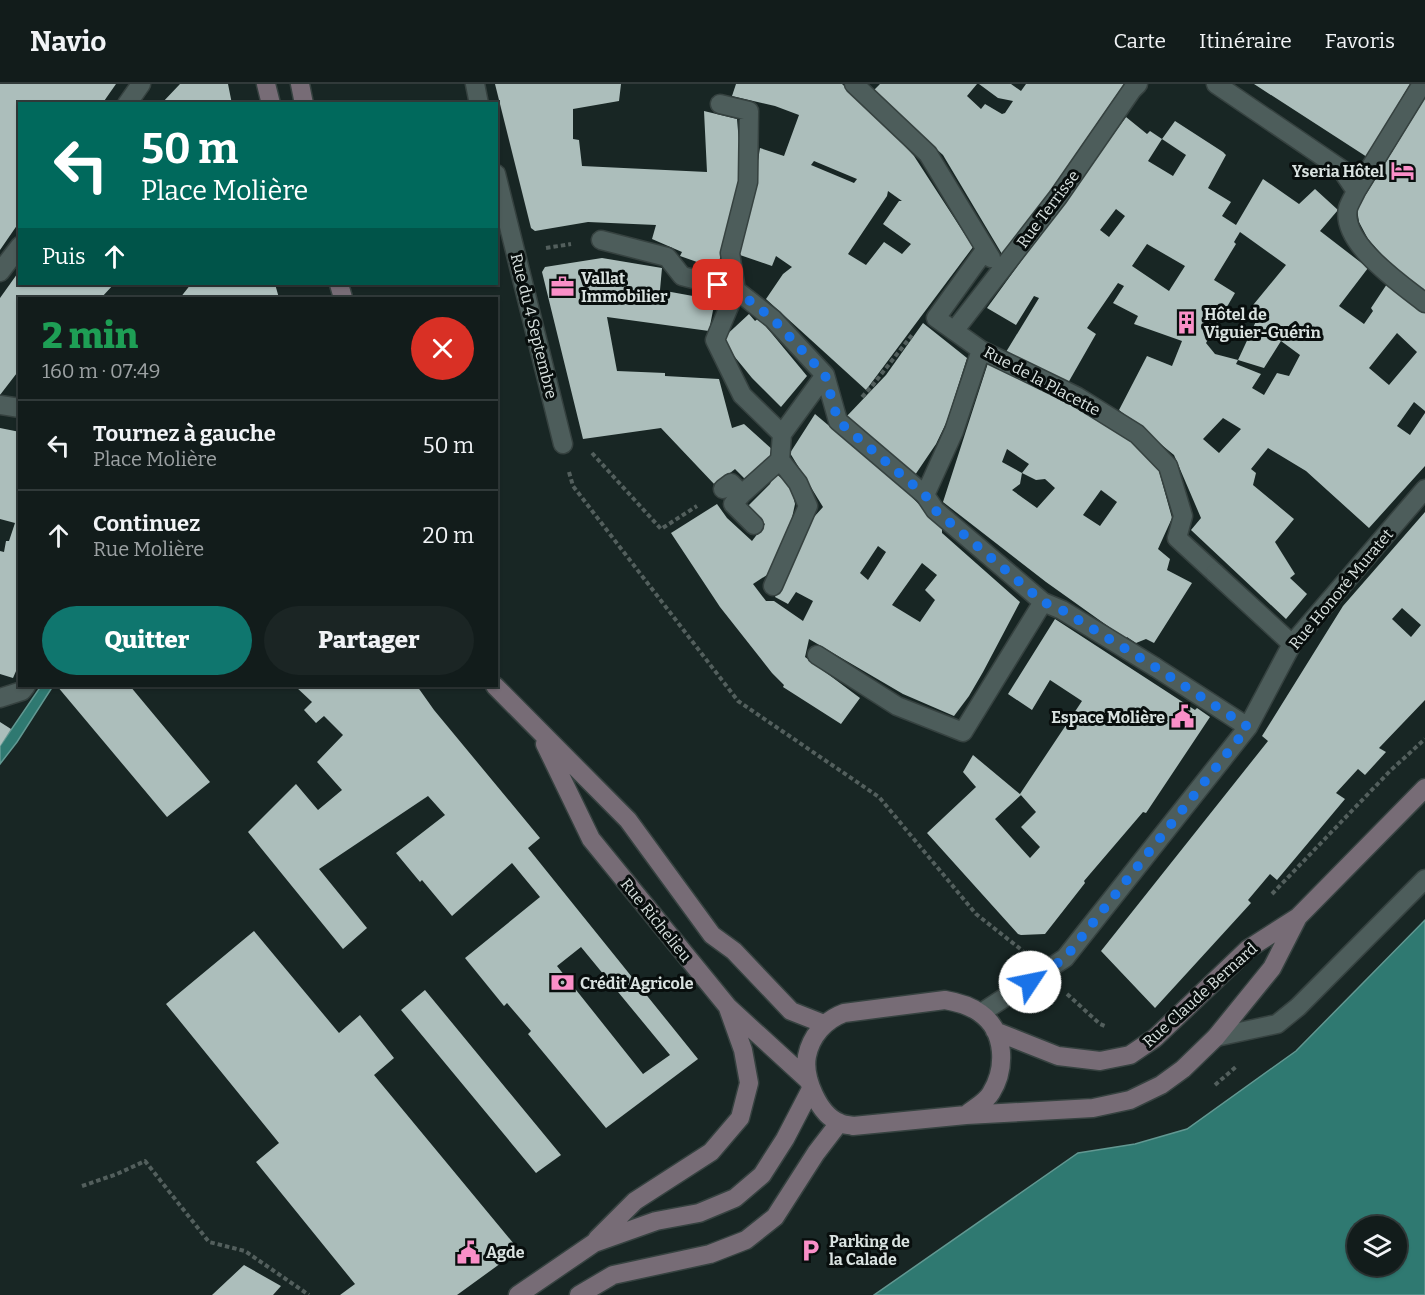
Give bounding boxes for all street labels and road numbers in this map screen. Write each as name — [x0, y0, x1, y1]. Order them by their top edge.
street label: Rue Terrisse — [1013, 167, 1083, 251]
street label: Rue du 4 Septembre — [507, 251, 561, 401]
street label: Rue de la Placette — [981, 342, 1103, 420]
street label: Rue Honoré Muratet — [1285, 525, 1397, 653]
street label: Rue Richelieu — [617, 874, 695, 966]
street label: Rue Claude Bernard — [1139, 938, 1261, 1051]

